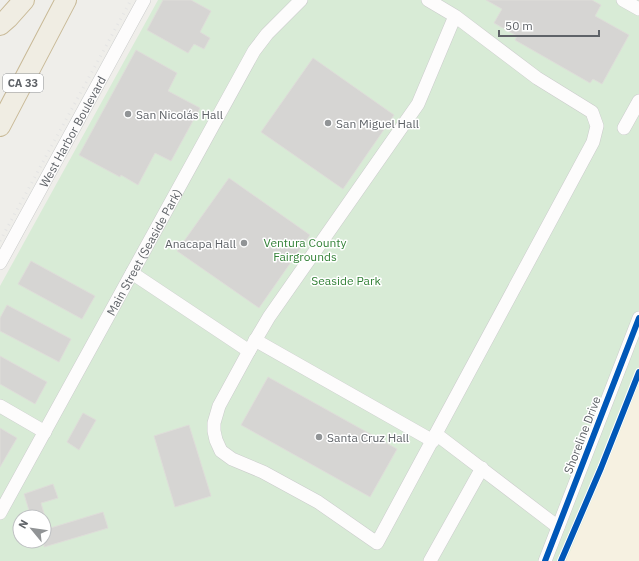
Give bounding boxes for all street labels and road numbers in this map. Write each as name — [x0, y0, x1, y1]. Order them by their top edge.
street label: West Harbor Boulevard — [35, 73, 109, 190]
road number: CA 33 — [3, 74, 43, 92]
street label: Main Street (Seaside Park) — [103, 186, 184, 318]
street label: Shoreline Drive — [560, 394, 604, 476]

